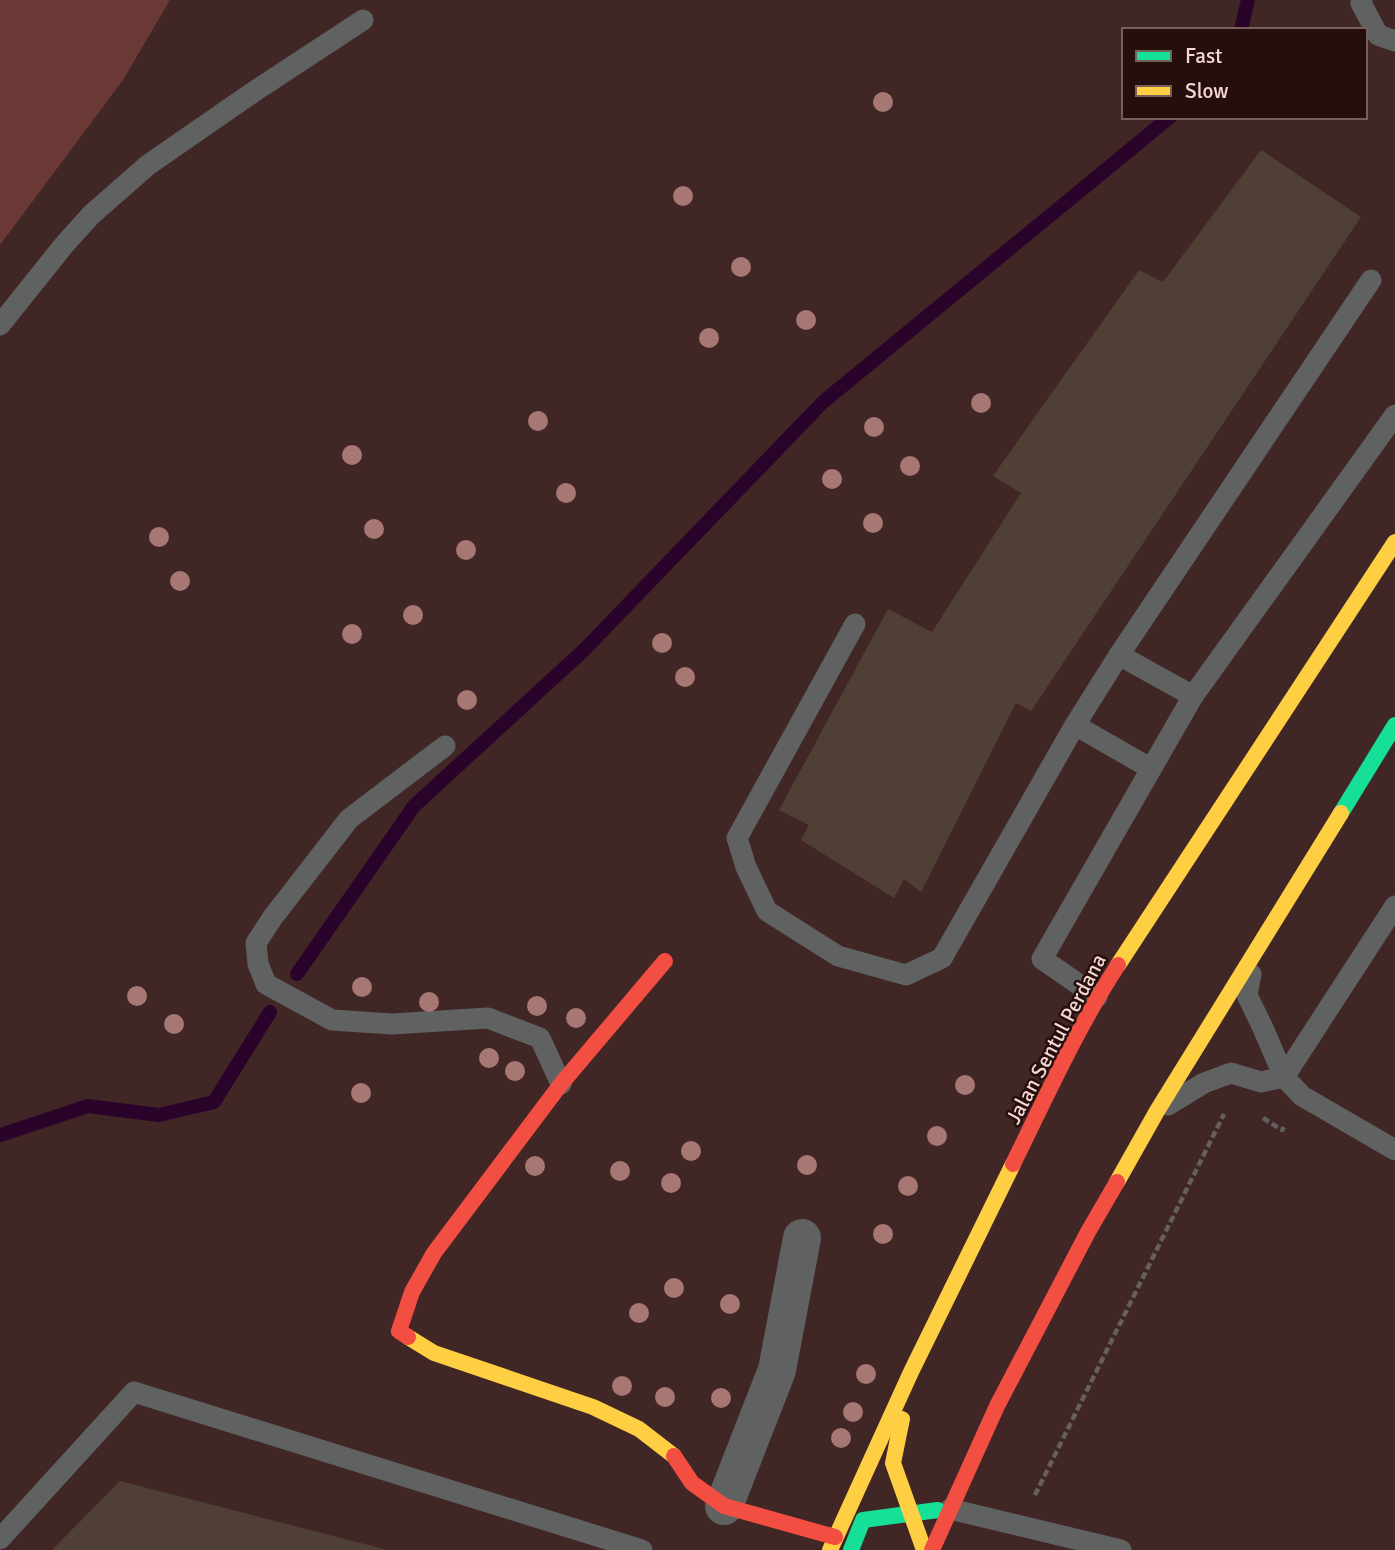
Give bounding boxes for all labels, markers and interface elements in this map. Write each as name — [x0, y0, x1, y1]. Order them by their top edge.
legend — [1122, 28, 1367, 119]
text: Fast — [1185, 43, 1222, 69]
text: Slow — [1185, 78, 1229, 104]
street label: Jalan Sentul Perdana — [1000, 949, 1112, 1129]

